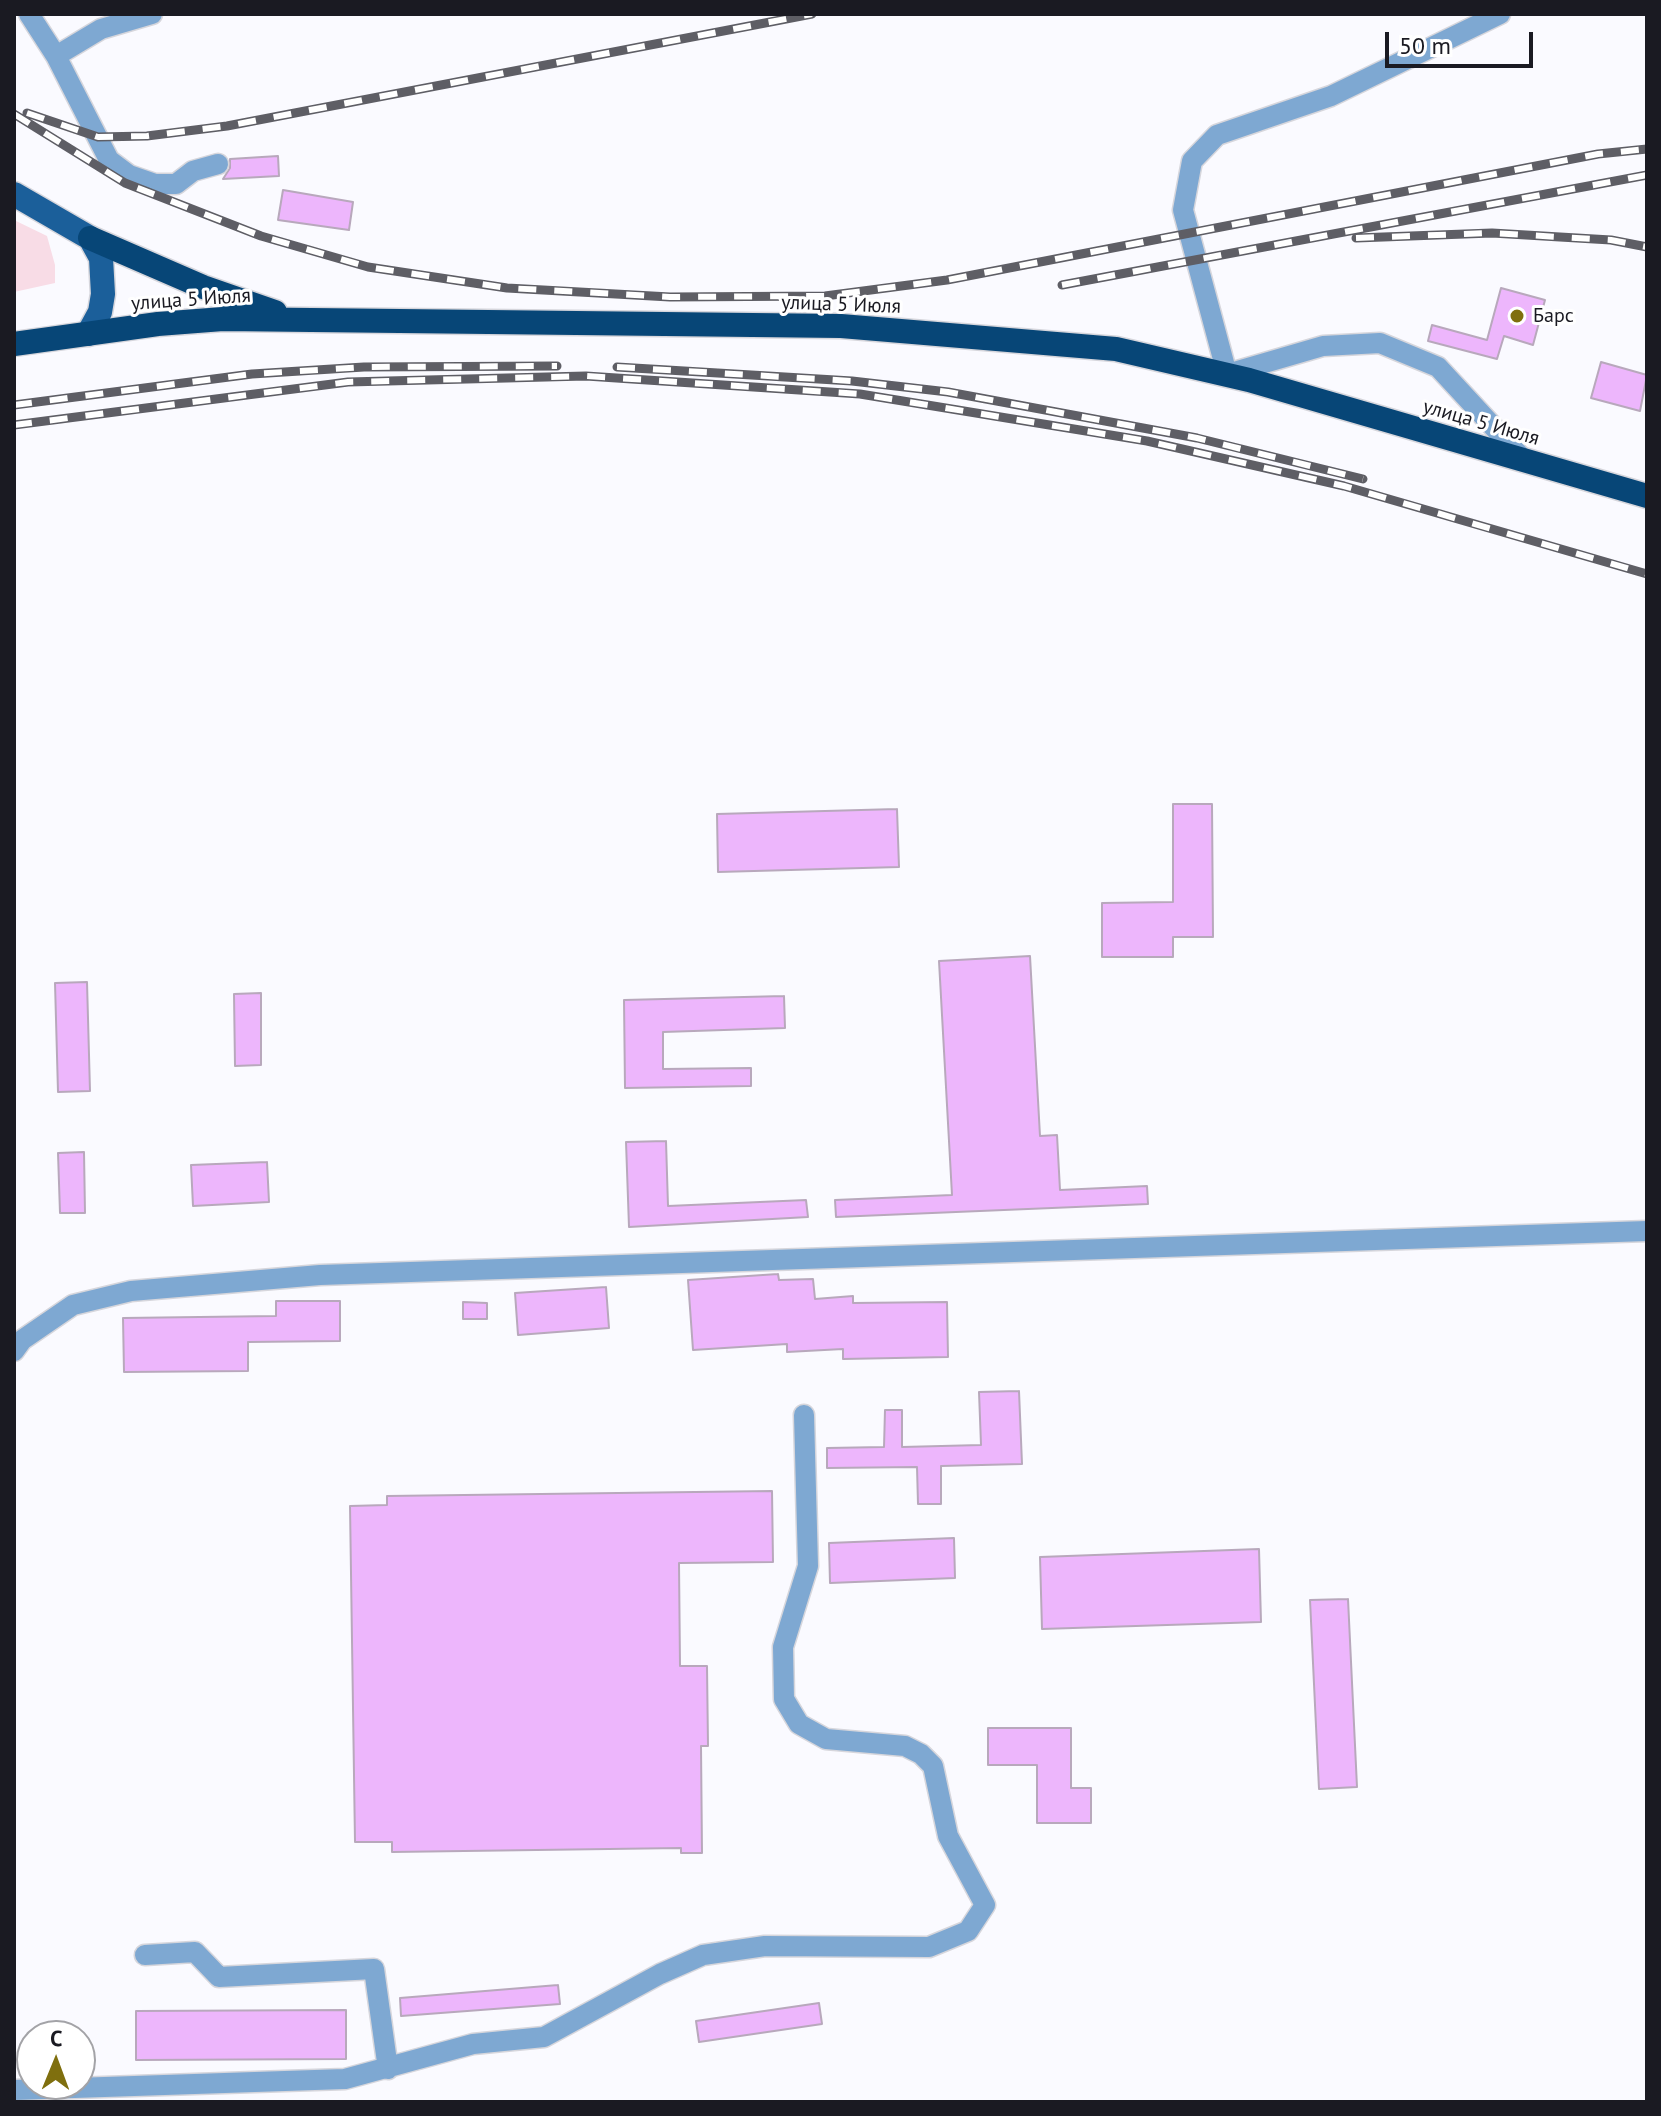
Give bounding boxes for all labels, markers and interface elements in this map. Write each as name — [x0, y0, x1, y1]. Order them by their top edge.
scale bar — [1389, 16, 1537, 66]
text: 50 m — [1399, 30, 1451, 61]
street label: улица 5 Июля — [130, 284, 252, 316]
street label: улица 5 Июля — [781, 291, 901, 319]
place label: Барс — [1533, 304, 1574, 328]
marker: Барс — [1508, 307, 1526, 325]
street label: улица 5 Июля — [1420, 395, 1542, 451]
north arrow — [16, 2020, 96, 2100]
text: С — [50, 2024, 63, 2052]

